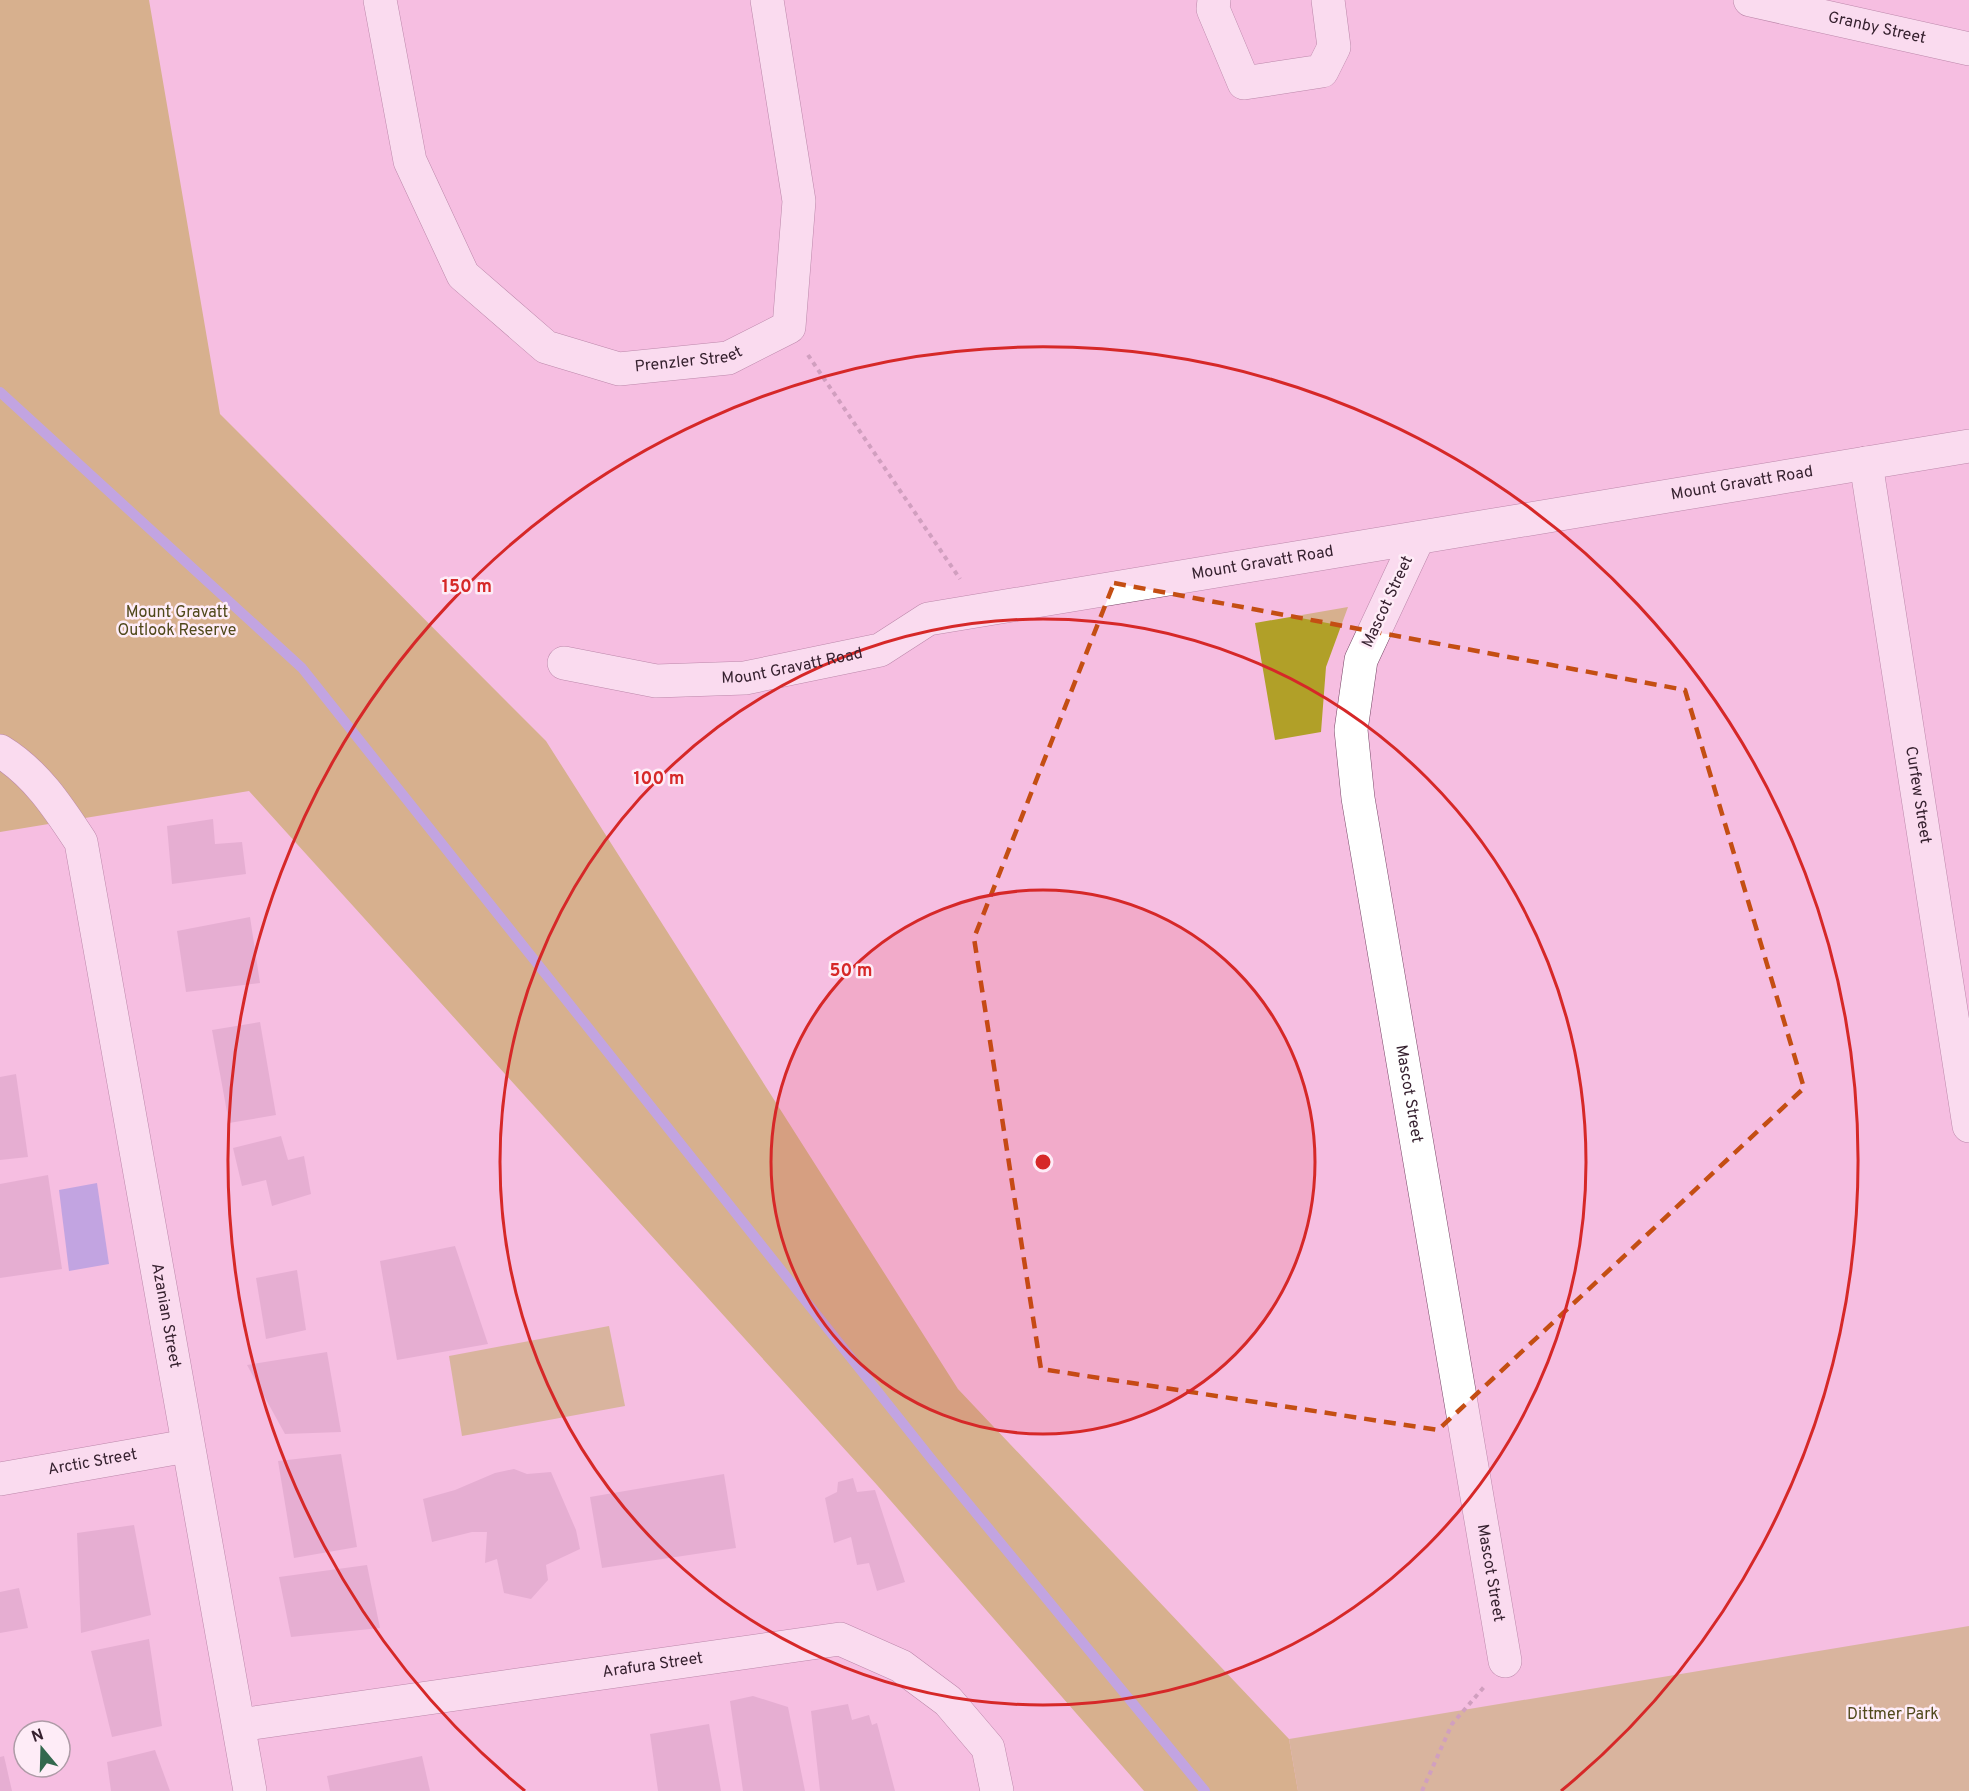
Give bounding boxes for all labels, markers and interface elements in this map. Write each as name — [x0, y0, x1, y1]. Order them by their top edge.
street label: Granby Street — [1826, 8, 1928, 49]
street label: Prenzler Street — [634, 342, 746, 377]
street label: Mount Gravatt Road — [1670, 462, 1815, 505]
street label: Mount Gravatt Road — [1190, 542, 1335, 585]
street label: Mascot Street — [1358, 553, 1418, 651]
text: 150 m — [442, 576, 492, 599]
park label: Mount Gravatt Outlook Reserve — [118, 603, 236, 641]
street label: Mount Gravatt Road — [721, 644, 865, 689]
street label: Curfew Street — [1900, 745, 1935, 845]
text: 100 m — [633, 768, 685, 791]
text: 50 m — [829, 960, 873, 983]
street label: Mascot Street — [1390, 1044, 1427, 1144]
centre of rings — [1033, 1152, 1053, 1172]
street label: Azanian Street — [146, 1262, 185, 1370]
street label: Arctic Street — [46, 1445, 139, 1480]
street label: Mascot Street — [1472, 1523, 1508, 1624]
street label: Arafura Street — [601, 1649, 704, 1683]
park label: Dittmer Park — [1847, 1705, 1939, 1725]
north arrow — [12, 1719, 72, 1779]
text: N — [29, 1725, 46, 1748]

